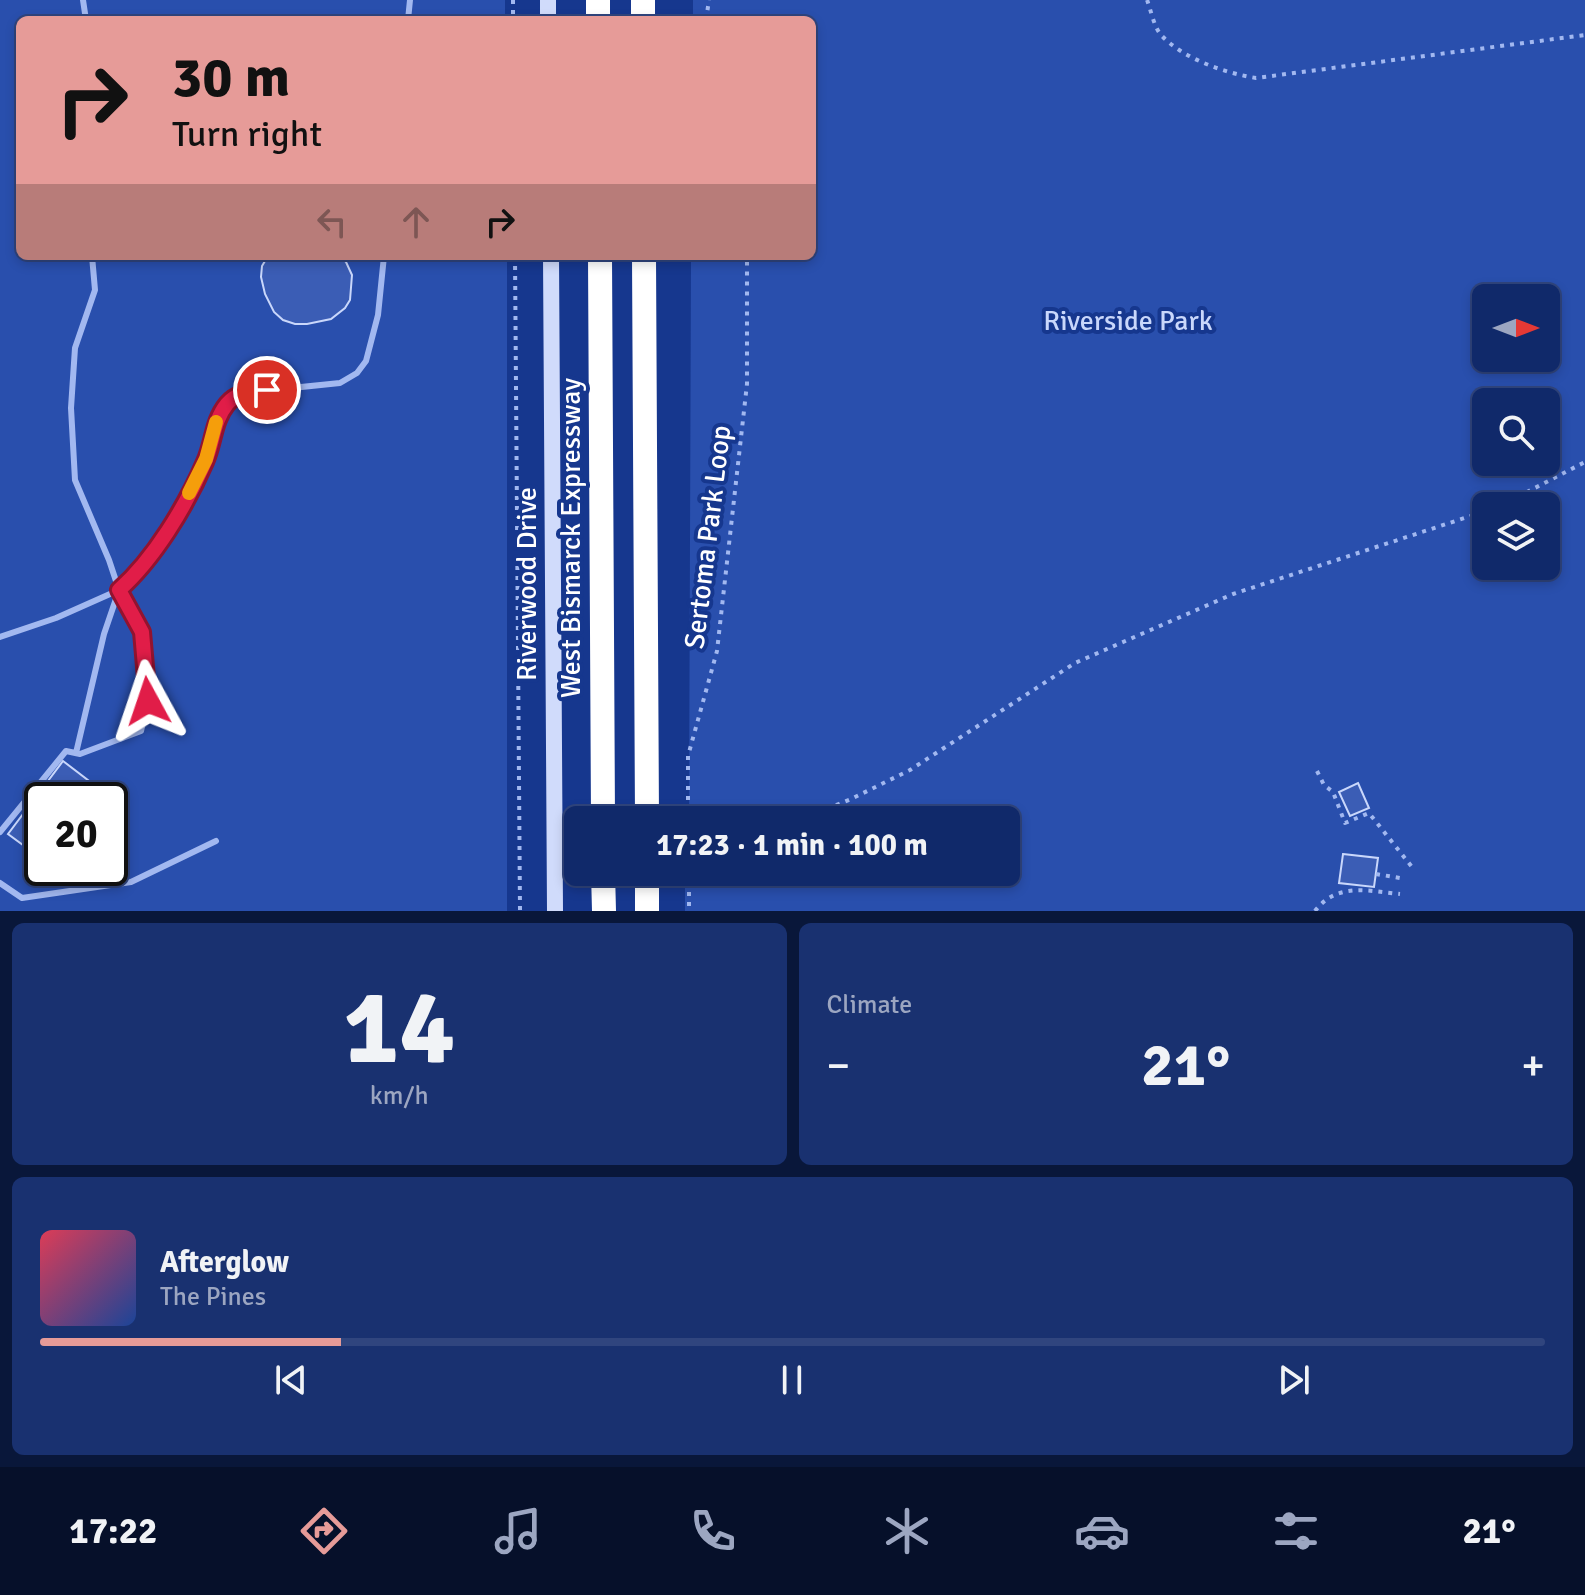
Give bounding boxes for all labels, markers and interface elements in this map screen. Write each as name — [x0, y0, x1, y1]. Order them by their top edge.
text: 30 m — [172, 43, 290, 112]
icon: right — [40, 48, 144, 152]
text: Turn right — [172, 112, 322, 157]
icon: left — [310, 200, 354, 244]
icon: ahead — [394, 200, 438, 244]
icon: right — [478, 200, 522, 244]
north arrow — [1472, 284, 1560, 372]
map controls — [1472, 284, 1560, 580]
park label: Riverside Park — [1043, 304, 1213, 338]
pin — [233, 356, 301, 424]
icon: arrive — [245, 368, 289, 412]
street label: West Bismarck Expressway — [554, 378, 588, 698]
button: search — [1472, 388, 1560, 476]
street label: Sertoma Park Loop — [677, 423, 739, 651]
street label: Riverwood Drive — [510, 487, 544, 681]
button: layers — [1472, 492, 1560, 580]
position arrow — [106, 659, 190, 743]
speed limit sign: 20 — [24, 782, 128, 886]
text: 17:23 · 1 min · 100 m — [656, 827, 928, 864]
text: 14 — [343, 964, 455, 1092]
text: Climate — [827, 989, 912, 1021]
text: 21° — [1141, 1029, 1230, 1103]
text: − — [827, 1039, 850, 1093]
text: + — [1521, 1039, 1545, 1093]
text: km/h — [370, 1080, 429, 1112]
text: Afterglow — [160, 1244, 289, 1281]
text: The Pines — [160, 1281, 266, 1313]
icon: previous — [269, 1358, 313, 1402]
icon: pause — [770, 1358, 814, 1402]
icon: next — [1272, 1358, 1316, 1402]
icon: directions — [296, 1503, 352, 1559]
icon: music — [490, 1503, 546, 1559]
icon: phone — [685, 1503, 741, 1559]
icon: climate — [879, 1503, 935, 1559]
icon: car — [1074, 1503, 1130, 1559]
icon: filters — [1268, 1503, 1324, 1559]
text: 17:22 — [69, 1509, 158, 1554]
text: 21° — [1462, 1509, 1516, 1554]

